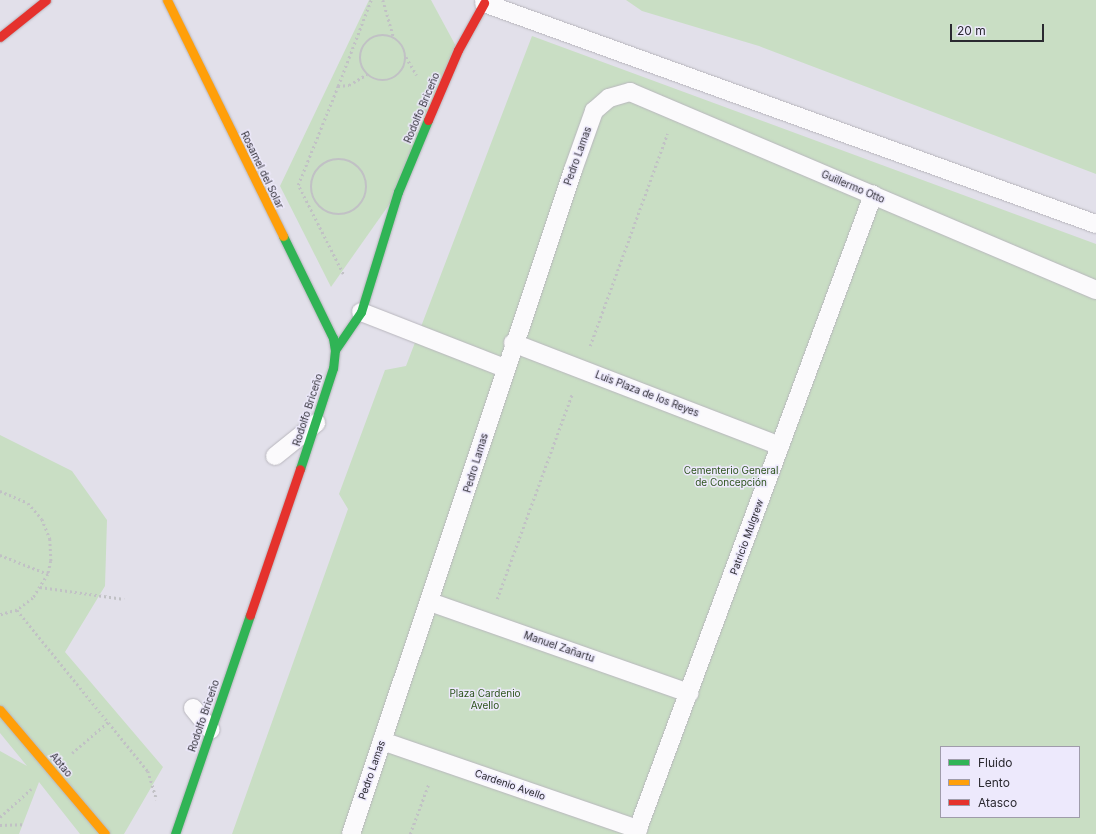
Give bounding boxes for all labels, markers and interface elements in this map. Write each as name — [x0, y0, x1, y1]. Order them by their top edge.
scale bar — [952, 16, 1046, 42]
text: 20 m — [957, 23, 986, 38]
street label: Rodolfo Briceño — [402, 71, 442, 145]
street label: Pedro Lamas — [562, 125, 594, 187]
street label: Rosamel del Solar — [238, 129, 286, 211]
street label: Guillermo Otto — [819, 168, 887, 206]
street label: Luis Plaza de los Reyes — [593, 369, 701, 419]
street label: Rodolfo Briceño — [291, 372, 325, 448]
street label: Pedro Lamas — [461, 432, 491, 494]
park label: Cementerio General de Concepción — [684, 464, 778, 488]
street label: Patricio Mulgrew — [728, 498, 766, 576]
street label: Manuel Zañartu — [522, 629, 596, 665]
street label: Rodolfo Briceño — [186, 678, 222, 754]
park label: Plaza Cardenio Avello — [449, 687, 521, 710]
street label: Pedro Lamas — [356, 739, 388, 801]
legend — [940, 746, 1080, 818]
street label: Abtao — [47, 750, 75, 780]
text: Fluido — [978, 755, 1013, 770]
street label: Cardenio Avello — [473, 767, 547, 803]
text: Lento — [978, 775, 1010, 790]
text: Atasco — [978, 795, 1017, 810]

